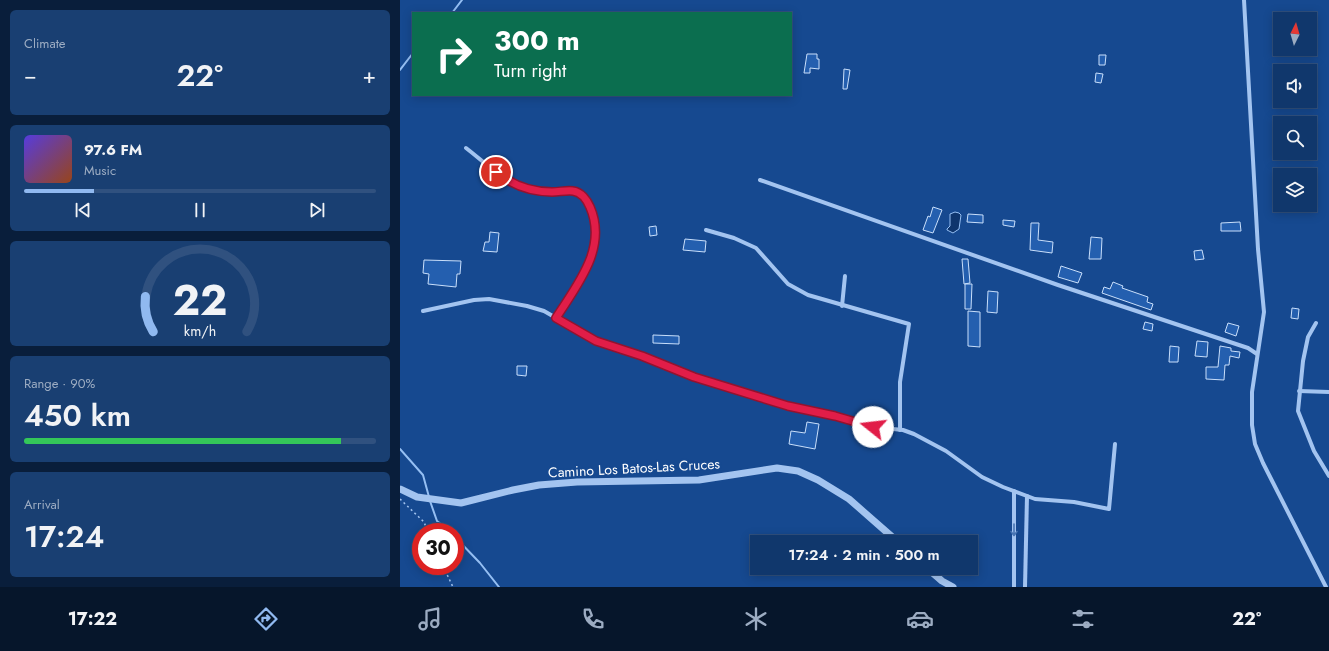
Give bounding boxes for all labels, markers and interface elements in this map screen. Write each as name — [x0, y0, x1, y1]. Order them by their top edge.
north arrow — [1273, 12, 1317, 56]
map controls — [1273, 12, 1317, 212]
text: 300 m — [494, 20, 580, 61]
icon: right — [428, 28, 480, 80]
text: Climate — [24, 34, 65, 53]
text: 22° — [176, 54, 223, 97]
text: Turn right — [494, 58, 566, 84]
text: − — [24, 59, 37, 91]
text: + — [362, 59, 376, 91]
button: sound — [1273, 64, 1317, 108]
button: search — [1273, 116, 1317, 160]
text: 97.6 FM — [84, 139, 142, 161]
pin — [479, 155, 513, 189]
text: Music — [84, 161, 116, 180]
icon: arrive — [485, 161, 507, 183]
button: layers — [1273, 168, 1317, 212]
icon: previous — [72, 199, 94, 221]
icon: pause — [189, 199, 211, 221]
icon: next — [306, 199, 328, 221]
text: 22 — [173, 269, 227, 330]
text: km/h — [184, 320, 216, 340]
text: Range · 90% — [24, 374, 95, 393]
text: 450 km — [24, 394, 131, 437]
position arrow — [852, 406, 894, 448]
street label: Camino Los Batos-Las Cruces — [548, 453, 721, 482]
text: Arrival — [24, 495, 60, 514]
text: 17:24 — [24, 515, 104, 558]
speed limit sign: 30 — [412, 523, 464, 575]
one-way arrow — [1010, 523, 1018, 536]
text: 17:24 · 2 min · 500 m — [788, 544, 940, 566]
icon: directions — [252, 605, 280, 633]
icon: music — [416, 605, 444, 633]
icon: phone — [579, 605, 607, 633]
icon: climate — [742, 605, 770, 633]
icon: car — [906, 605, 934, 633]
icon: filters — [1069, 605, 1097, 633]
text: 17:22 — [68, 606, 117, 632]
text: 22° — [1232, 606, 1261, 632]

